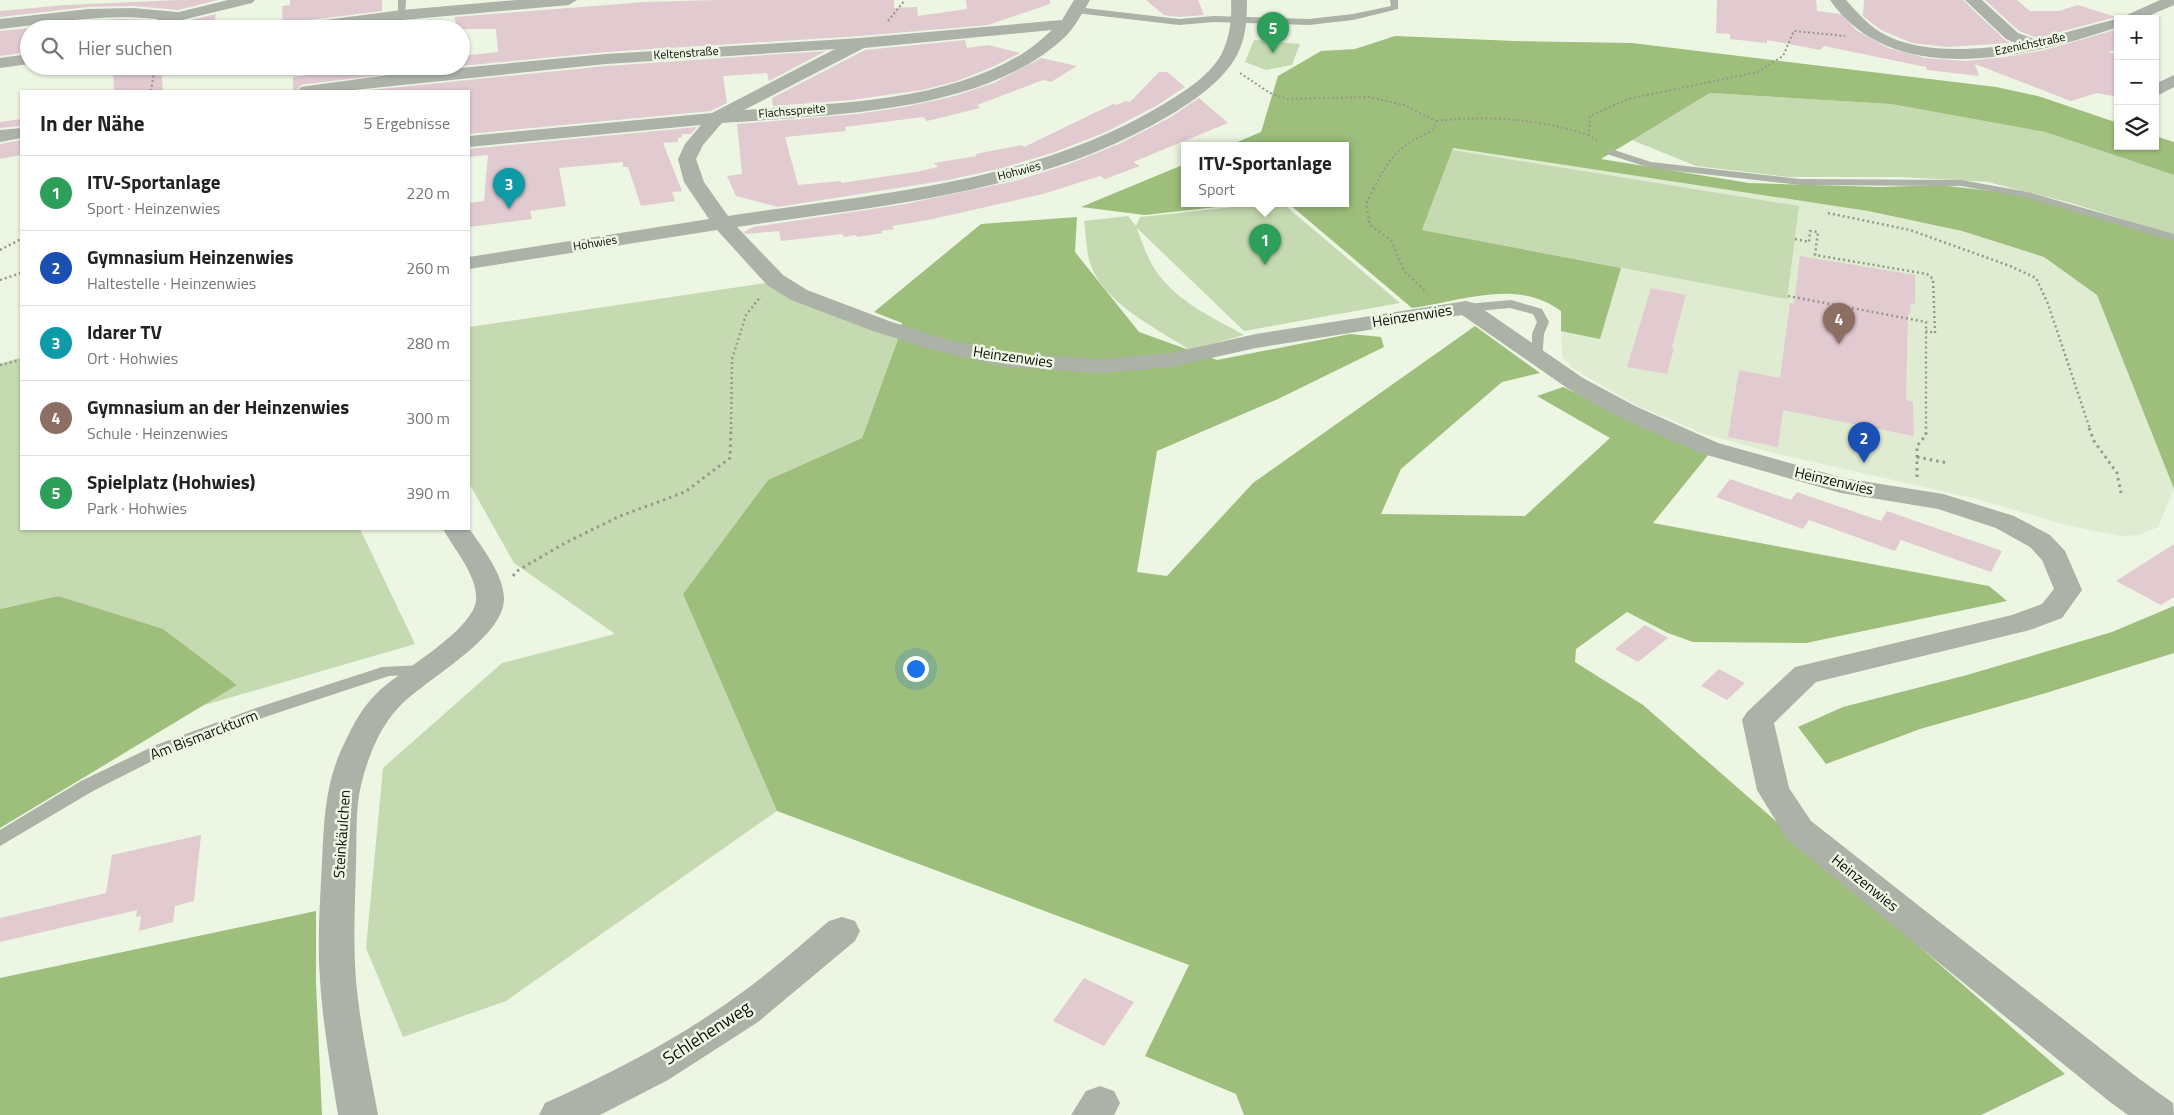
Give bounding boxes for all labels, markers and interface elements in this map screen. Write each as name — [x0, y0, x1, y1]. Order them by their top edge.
pin: 5 — [1257, 12, 1289, 53]
map controls — [2114, 15, 2159, 150]
button: + — [2114, 15, 2159, 60]
search box — [20, 20, 470, 75]
street label: Ezenichstraße — [1993, 27, 2067, 60]
text: Hier suchen — [78, 33, 173, 62]
icon: search — [38, 34, 66, 62]
street label: Keltenstraße — [653, 41, 719, 64]
button: − — [2114, 60, 2159, 105]
street label: Flachsspreite — [758, 98, 826, 123]
button: layers — [2114, 105, 2159, 150]
text: In der Nähe — [40, 107, 145, 139]
text: 5 Ergebnisse — [363, 111, 450, 135]
popup — [1181, 142, 1349, 207]
text: ITV-Sportanlage — [1198, 148, 1332, 177]
street label: Hohwies — [995, 156, 1043, 185]
text: ITV-Sportanlage — [87, 167, 221, 196]
pin: 3 — [493, 168, 525, 209]
text: Sport — [1198, 177, 1235, 201]
text: 1 — [52, 181, 60, 205]
text: 220 m — [406, 181, 450, 205]
text: Sport · Heinzenwies — [87, 196, 220, 220]
pin: 1 — [1249, 224, 1281, 265]
street label: Hohwies — [572, 230, 619, 255]
text: Gymnasium Heinzenwies — [87, 242, 294, 271]
text: 2 — [52, 256, 60, 280]
text: 260 m — [406, 256, 450, 280]
text: Haltestelle · Heinzenwies — [87, 271, 256, 295]
street label: Heinzenwies — [1370, 298, 1454, 333]
pin: 4 — [1823, 303, 1855, 344]
text: Idarer TV — [87, 317, 162, 346]
text: 3 — [52, 331, 60, 355]
text: 280 m — [406, 331, 450, 355]
street label: Heinzenwies — [972, 340, 1055, 374]
text: Ort · Hohwies — [87, 346, 178, 370]
text: Gymnasium an der Heinzenwies — [87, 392, 349, 421]
text: 4 — [52, 406, 60, 430]
text: 300 m — [406, 406, 450, 430]
text: Schule · Heinzenwies — [87, 421, 228, 445]
pin: 2 — [1848, 422, 1880, 463]
street label: Heinzenwies — [1792, 460, 1876, 501]
text: Spielplatz (Hohwies) — [87, 467, 255, 496]
text: 5 — [52, 481, 60, 505]
text: 390 m — [406, 481, 450, 505]
text: Park · Hohwies — [87, 496, 187, 520]
your location — [903, 656, 929, 682]
street label: Am Bismarckturm — [146, 703, 261, 766]
street label: Steinkäulchen — [327, 789, 356, 879]
street label: Heinzenwies — [1827, 848, 1904, 917]
street label: Schlehenweg — [657, 994, 756, 1071]

